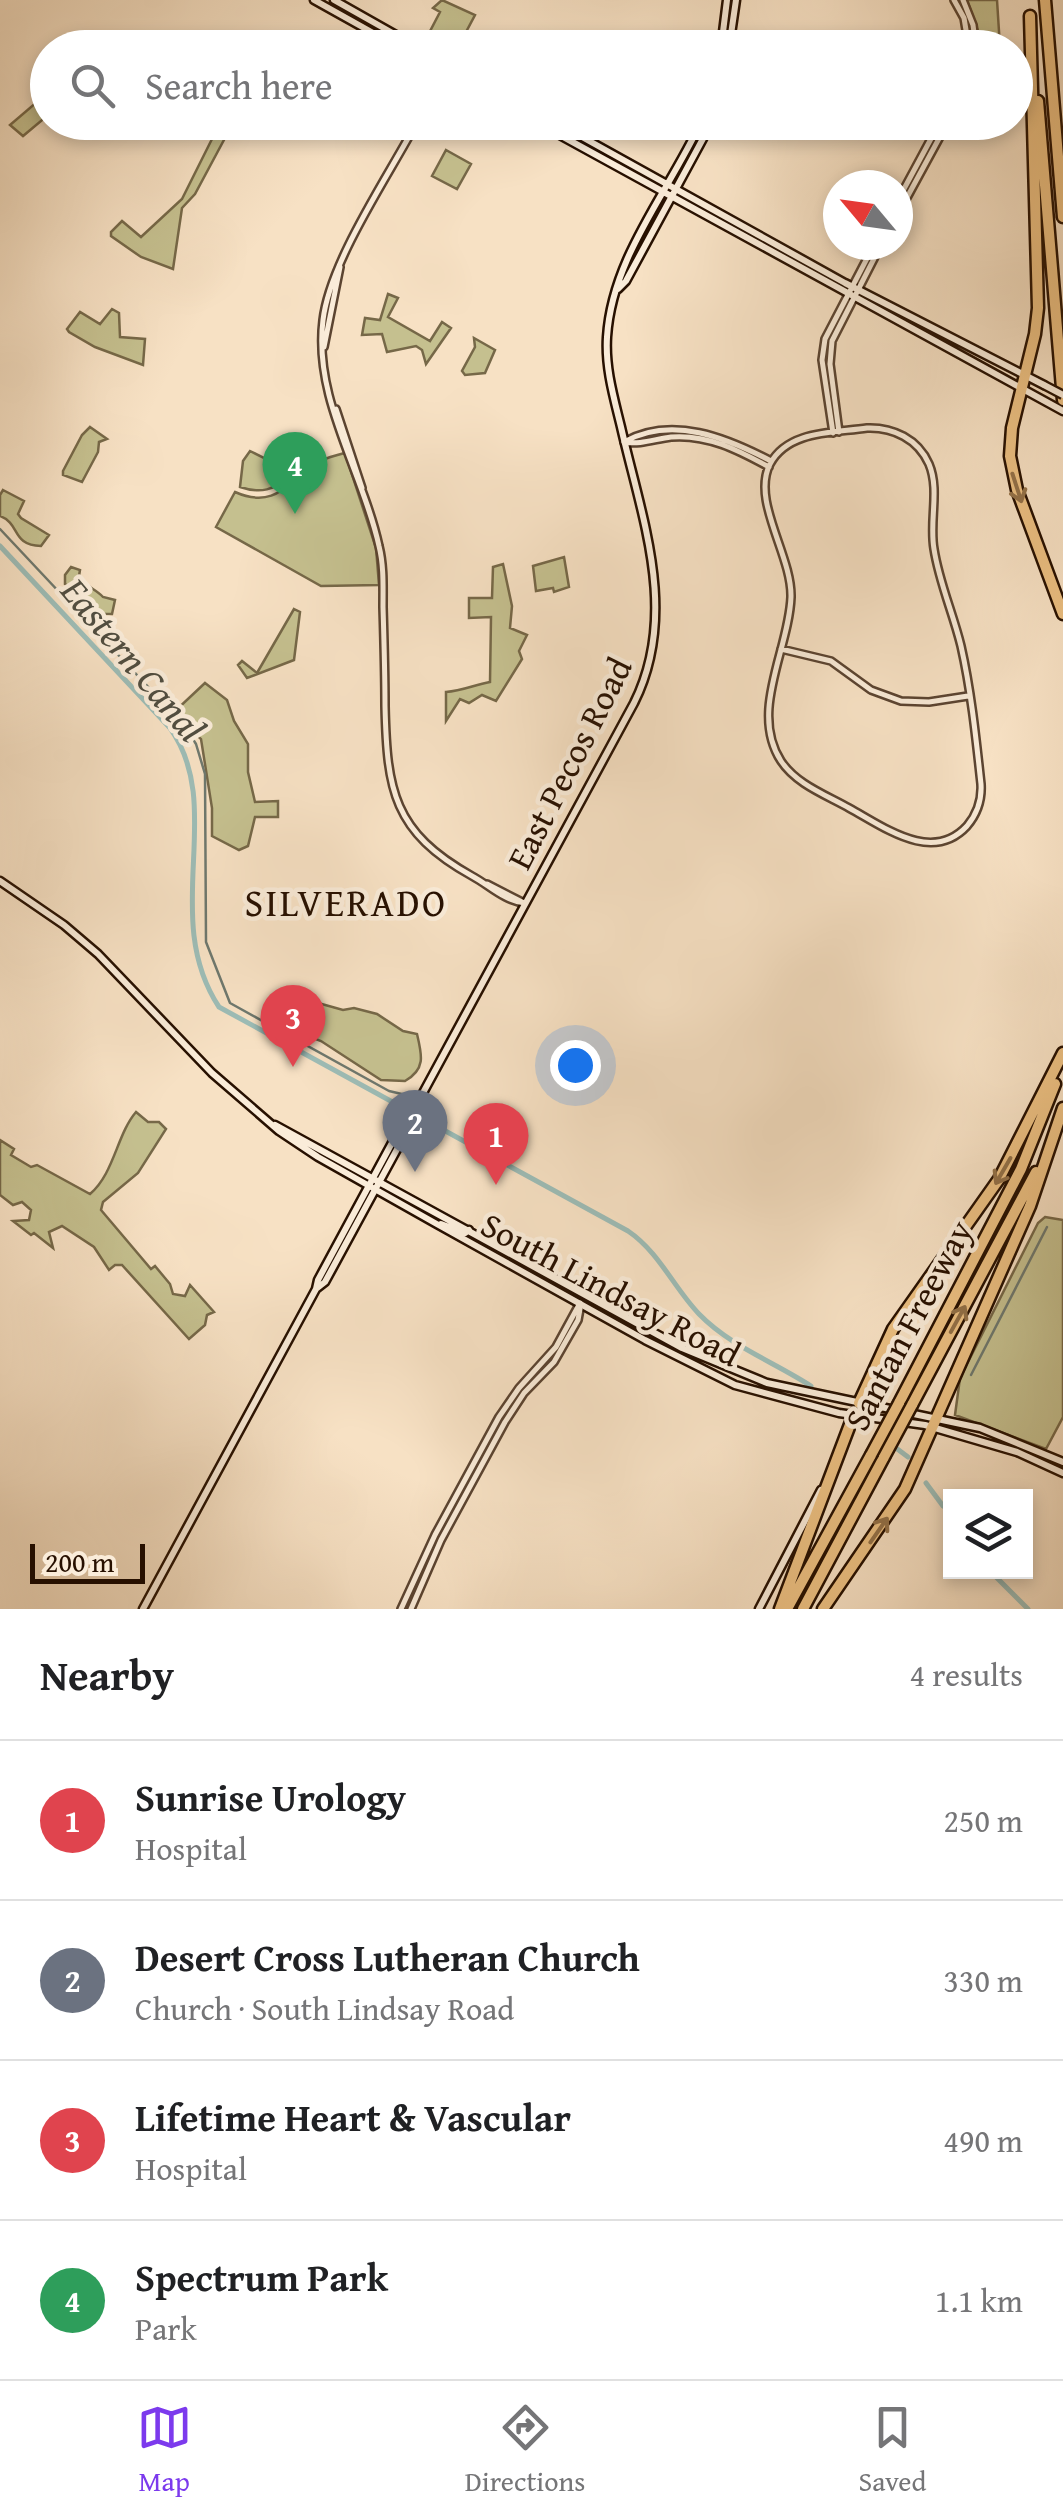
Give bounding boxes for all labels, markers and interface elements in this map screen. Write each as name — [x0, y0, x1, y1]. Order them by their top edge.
search box — [30, 30, 1033, 140]
text: Search here — [145, 57, 333, 113]
icon: search — [65, 58, 120, 113]
north arrow — [823, 170, 913, 260]
pin: 4 — [262, 432, 328, 514]
one-way arrow — [1010, 472, 1028, 504]
water label: Eastern Canal — [48, 564, 220, 753]
street label: East Pecos Road — [494, 648, 644, 878]
district label: SILVERADO — [244, 874, 448, 930]
pin: 3 — [260, 984, 326, 1067]
your location — [550, 1040, 601, 1091]
pin: 2 — [382, 1090, 448, 1172]
pin: 1 — [464, 1102, 528, 1185]
one-way arrow — [993, 1156, 1013, 1185]
street label: South Lindsay Road — [472, 1199, 750, 1379]
street label: Santan Freeway — [831, 1210, 985, 1439]
one-way arrow — [949, 1305, 969, 1335]
map controls — [943, 1489, 1033, 1579]
button: layers — [943, 1489, 1033, 1579]
one-way arrow — [868, 1516, 889, 1544]
scale bar — [30, 1539, 145, 1584]
text: 200 m — [45, 1541, 114, 1582]
text: Nearby — [40, 1644, 174, 1705]
text: 4 results — [910, 1651, 1023, 1698]
text: Sunrise Urology — [135, 1769, 406, 1825]
text: 1 — [64, 1797, 81, 1844]
text: 250 m — [944, 1797, 1023, 1844]
text: Hospital — [135, 1825, 247, 1872]
text: Desert Cross Lutheran Church — [135, 1929, 640, 1985]
text: 2 — [64, 1957, 81, 2004]
text: 330 m — [944, 1957, 1023, 2004]
text: Church · South Lindsay Road — [135, 1985, 514, 2032]
text: Lifetime Heart & Vascular — [135, 2089, 571, 2145]
text: 3 — [64, 2117, 81, 2164]
text: 490 m — [944, 2117, 1023, 2164]
text: Hospital — [135, 2145, 247, 2192]
text: Spectrum Park — [135, 2249, 388, 2305]
text: 4 — [64, 2277, 81, 2324]
text: 1.1 km — [935, 2277, 1023, 2324]
text: Park — [135, 2305, 197, 2352]
tab: Map — [137, 2400, 192, 2501]
tab: Directions — [465, 2400, 585, 2501]
tab: Saved — [859, 2400, 926, 2501]

